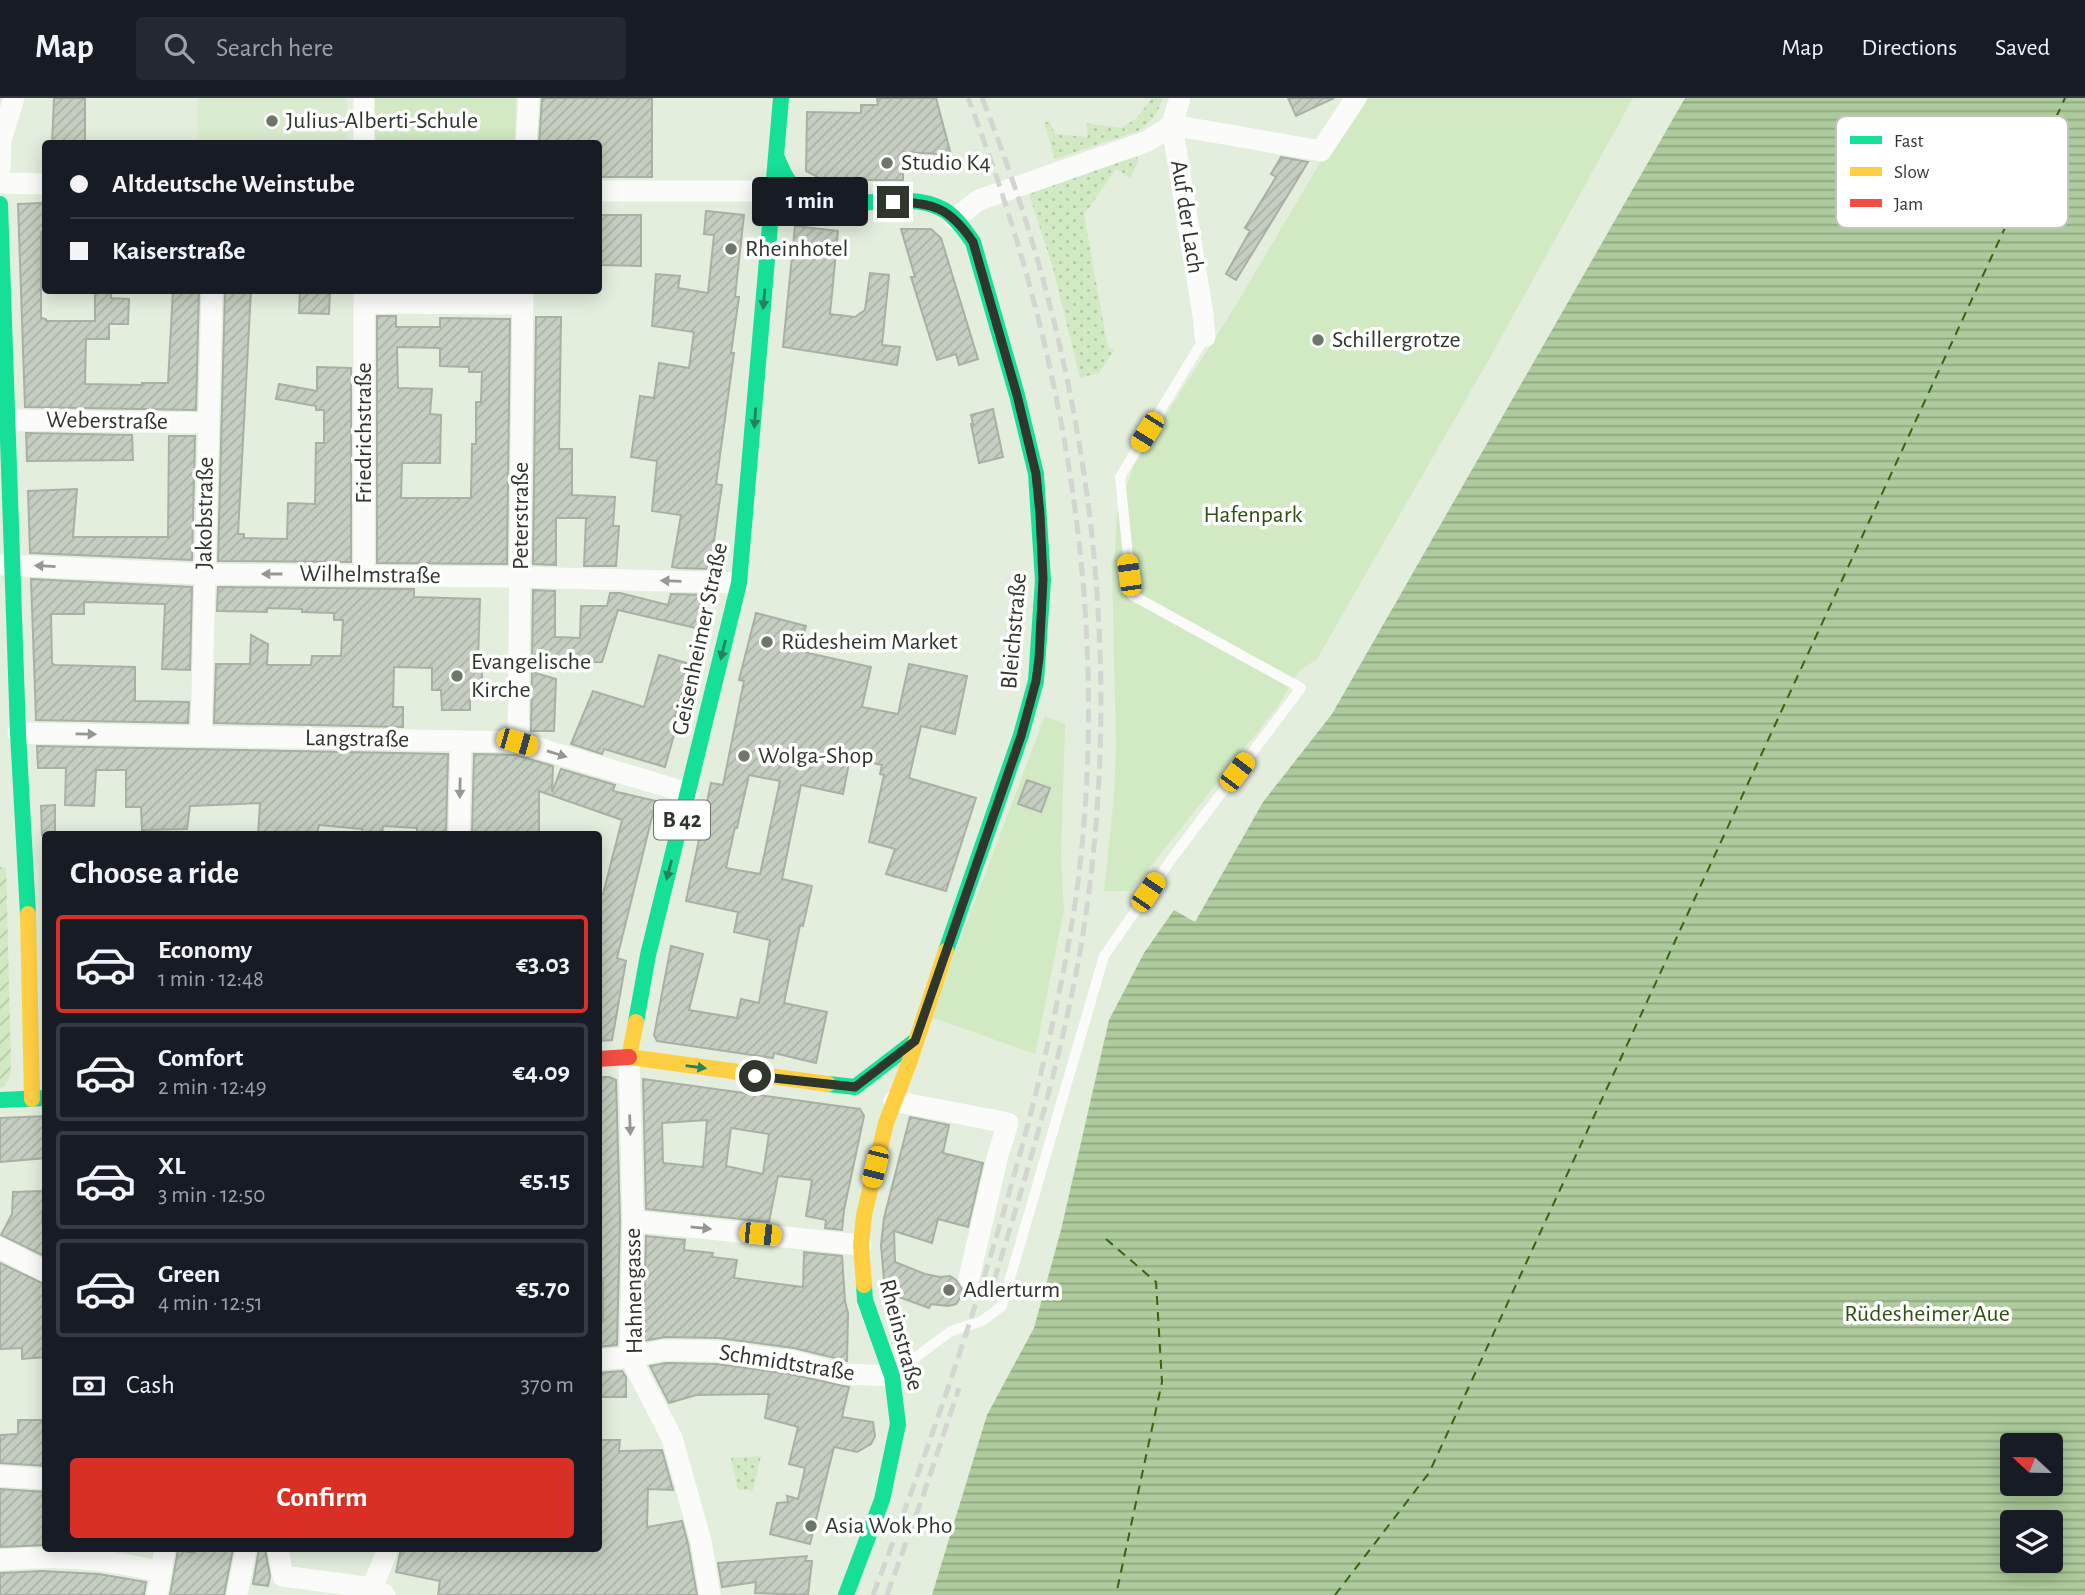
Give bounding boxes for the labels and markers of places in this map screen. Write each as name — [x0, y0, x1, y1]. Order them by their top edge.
place label: Julius-Alberti-Schule — [286, 109, 478, 133]
marker: Julius-Alberti-Schule — [264, 113, 280, 129]
place label: Studio K4 — [901, 151, 991, 175]
marker: Studio K4 — [879, 155, 895, 171]
place label: Rheinhotel — [745, 237, 848, 261]
marker: Rheinhotel — [723, 241, 739, 257]
place label: Schillergrotze — [1332, 328, 1461, 352]
marker: Schillergrotze — [1310, 332, 1326, 348]
place label: Rüdesheim Market — [781, 630, 958, 654]
marker: Rüdesheim Market — [759, 634, 775, 650]
place label: Evangelische Kirche — [471, 650, 591, 702]
marker: Evangelische Kirche — [449, 668, 465, 684]
place label: Wolga-Shop — [758, 744, 874, 768]
marker: Wolga-Shop — [736, 748, 752, 764]
place label: Adlerturm — [963, 1278, 1060, 1302]
marker: Adlerturm — [941, 1282, 957, 1298]
place label: Asia Wok Pho — [825, 1514, 952, 1538]
marker: Asia Wok Pho — [803, 1518, 819, 1534]

